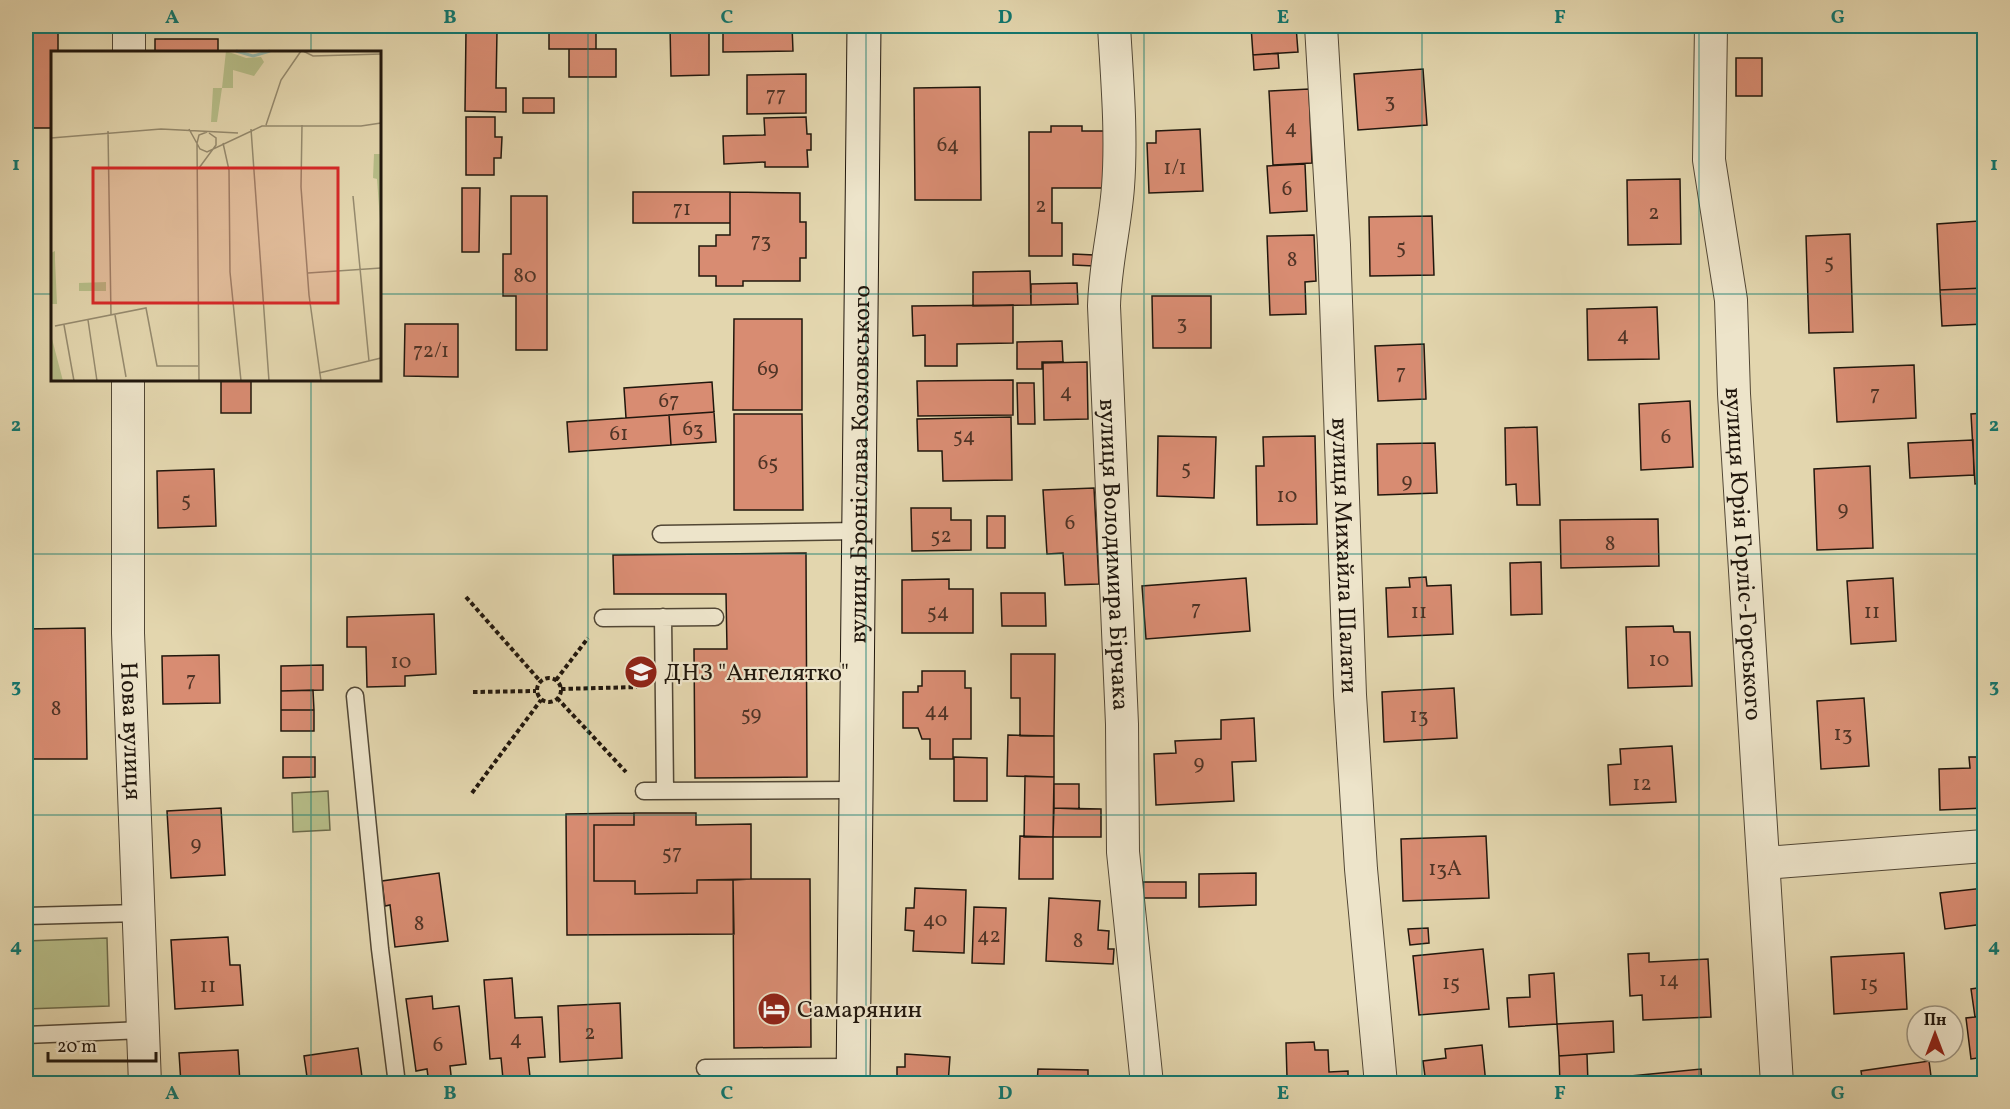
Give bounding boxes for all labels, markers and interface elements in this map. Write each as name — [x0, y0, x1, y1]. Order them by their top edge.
text: A — [165, 4, 179, 32]
text: B — [443, 4, 457, 32]
text: C — [721, 4, 734, 32]
text: D — [998, 4, 1012, 32]
text: E — [1277, 4, 1289, 32]
text: F — [1554, 4, 1566, 32]
text: G — [1831, 4, 1845, 32]
inset map — [51, 51, 381, 381]
house number: 77 — [766, 81, 786, 110]
house number: 3 — [1385, 87, 1395, 116]
house number: 4 — [1285, 114, 1297, 143]
house number: 64 — [937, 131, 959, 160]
text: 1 — [12, 151, 20, 179]
text: 1 — [1990, 151, 1998, 179]
house number: 1/1 — [1163, 154, 1187, 183]
house number: 6 — [1282, 175, 1292, 204]
house number: 2 — [1035, 192, 1047, 221]
house number: 71 — [673, 195, 691, 224]
house number: 2 — [1648, 199, 1660, 228]
house number: 73 — [751, 227, 771, 256]
house number: 5 — [1396, 233, 1406, 262]
house number: 8 — [1287, 246, 1297, 275]
house number: 5 — [1824, 248, 1834, 277]
house number: 80 — [513, 262, 537, 291]
street label: вулиця Броніслава Козловського — [843, 285, 880, 644]
house number: 3 — [1177, 309, 1187, 338]
house number: 4 — [1617, 321, 1629, 350]
house number: 72/1 — [413, 337, 449, 366]
house number: 69 — [757, 355, 779, 384]
house number: 7 — [1396, 359, 1406, 388]
house number: 4 — [1060, 378, 1072, 407]
house number: 7 — [1870, 380, 1880, 409]
house number: 67 — [659, 387, 679, 416]
street label: вулиця Юрія Горліс-Горського — [1715, 387, 1769, 722]
street label: вулиця Володимира Бірчака — [1089, 398, 1136, 712]
text: 2 — [11, 412, 21, 440]
text: 2 — [1989, 412, 1999, 440]
house number: 63 — [682, 415, 704, 444]
street label: вулиця Михайла Шалати — [1321, 417, 1365, 694]
house number: 61 — [610, 420, 628, 449]
house number: 54 — [953, 422, 975, 451]
house number: 6 — [1661, 423, 1671, 452]
house number: 65 — [758, 449, 778, 478]
house number: 5 — [1181, 454, 1191, 483]
house number: 9 — [1402, 467, 1413, 496]
house number: 10 — [1277, 482, 1297, 511]
house number: 5 — [181, 486, 191, 515]
house number: 9 — [1838, 495, 1849, 524]
house number: 6 — [1065, 509, 1075, 538]
house number: 52 — [930, 522, 952, 551]
house number: 8 — [1605, 530, 1615, 559]
house number: 7 — [1191, 595, 1201, 624]
house number: 54 — [927, 598, 949, 627]
house number: 11 — [1411, 598, 1427, 627]
house number: 11 — [1864, 598, 1880, 627]
house number: 10 — [1649, 646, 1669, 675]
house number: 10 — [391, 648, 411, 677]
school or university icon: ДНЗ "Ангелятко" — [623, 654, 659, 690]
place label: ДНЗ "Ангелятко" — [664, 657, 849, 691]
street label: Нова вулиця — [110, 661, 149, 801]
house number: 7 — [186, 666, 196, 695]
text: 3 — [11, 673, 21, 701]
text: 3 — [1989, 673, 1999, 701]
house number: 8 — [51, 695, 61, 724]
house number: 44 — [924, 697, 950, 726]
house number: 59 — [741, 700, 761, 729]
house number: 13 — [1410, 702, 1428, 731]
house number: 13 — [1834, 720, 1852, 749]
house number: 9 — [1194, 749, 1205, 778]
house number: 12 — [1632, 770, 1652, 799]
house number: 9 — [191, 830, 202, 859]
house number: 57 — [662, 839, 682, 868]
house number: 13А — [1428, 855, 1462, 884]
house number: 40 — [923, 906, 947, 935]
house number: 8 — [414, 910, 424, 939]
house number: 42 — [977, 922, 1001, 951]
house number: 8 — [1073, 927, 1083, 956]
text: 4 — [10, 933, 22, 961]
text: 4 — [1988, 933, 2000, 961]
house number: 14 — [1659, 966, 1679, 995]
house number: 15 — [1442, 969, 1460, 998]
house number: 15 — [1860, 970, 1878, 999]
house number: 11 — [200, 972, 216, 1001]
hotel icon: Самарянин — [756, 991, 792, 1027]
place label: Самарянин — [797, 994, 922, 1028]
north arrow — [1905, 1004, 1965, 1064]
text: Пн — [1924, 1010, 1946, 1032]
house number: 2 — [584, 1019, 596, 1048]
scale bar — [48, 1025, 156, 1063]
house number: 4 — [510, 1025, 522, 1054]
house number: 6 — [433, 1031, 443, 1060]
text: 20 m — [57, 1035, 97, 1060]
text: A — [165, 1080, 179, 1108]
text: B — [443, 1080, 457, 1108]
text: C — [721, 1080, 734, 1108]
text: D — [998, 1080, 1012, 1108]
text: E — [1277, 1080, 1289, 1108]
text: F — [1554, 1080, 1566, 1108]
text: G — [1831, 1080, 1845, 1108]

